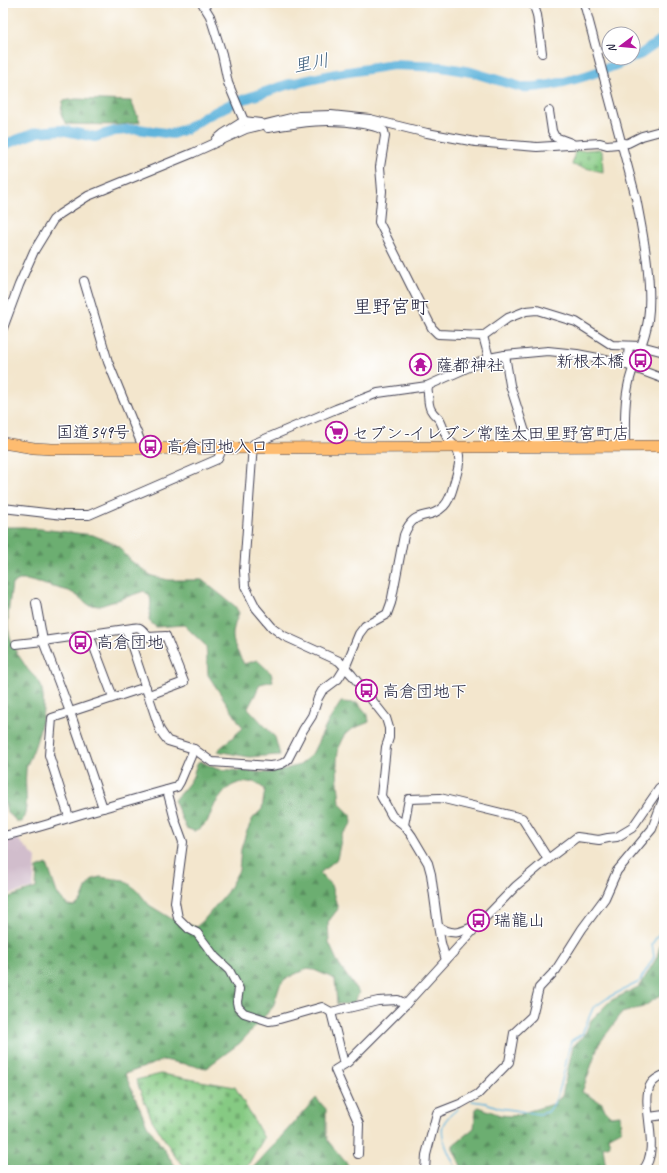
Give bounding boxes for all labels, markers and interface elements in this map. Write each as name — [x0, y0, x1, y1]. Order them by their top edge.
north arrow — [601, 26, 641, 66]
text: N — [603, 41, 619, 54]
water label: 里川 — [291, 49, 331, 77]
district label: 里野宮町 — [353, 295, 429, 319]
bus stop icon: 新根本橋 — [627, 348, 653, 374]
place label: 新根本橋 — [556, 351, 624, 372]
temple icon: 薩都神社 — [408, 352, 434, 378]
place label: 薩都神社 — [436, 355, 504, 376]
supermarket icon: セブン-イレブン常陸太田里野宮町店 — [324, 420, 350, 446]
street label: 国道349号 — [56, 422, 130, 443]
place label: セブン-イレブン常陸太田里野宮町店 — [352, 423, 630, 444]
bus stop icon: 高倉団地入口 — [137, 433, 163, 459]
place label: 高倉団地入口 — [166, 436, 268, 457]
bus stop icon: 高倉団地 — [68, 629, 94, 655]
place label: 高倉団地 — [96, 632, 164, 653]
bus stop icon: 高倉団地下 — [354, 678, 380, 704]
place label: 高倉団地下 — [382, 681, 467, 702]
bus stop icon: 瑞龍山 — [465, 907, 491, 933]
place label: 瑞龍山 — [494, 910, 545, 931]

